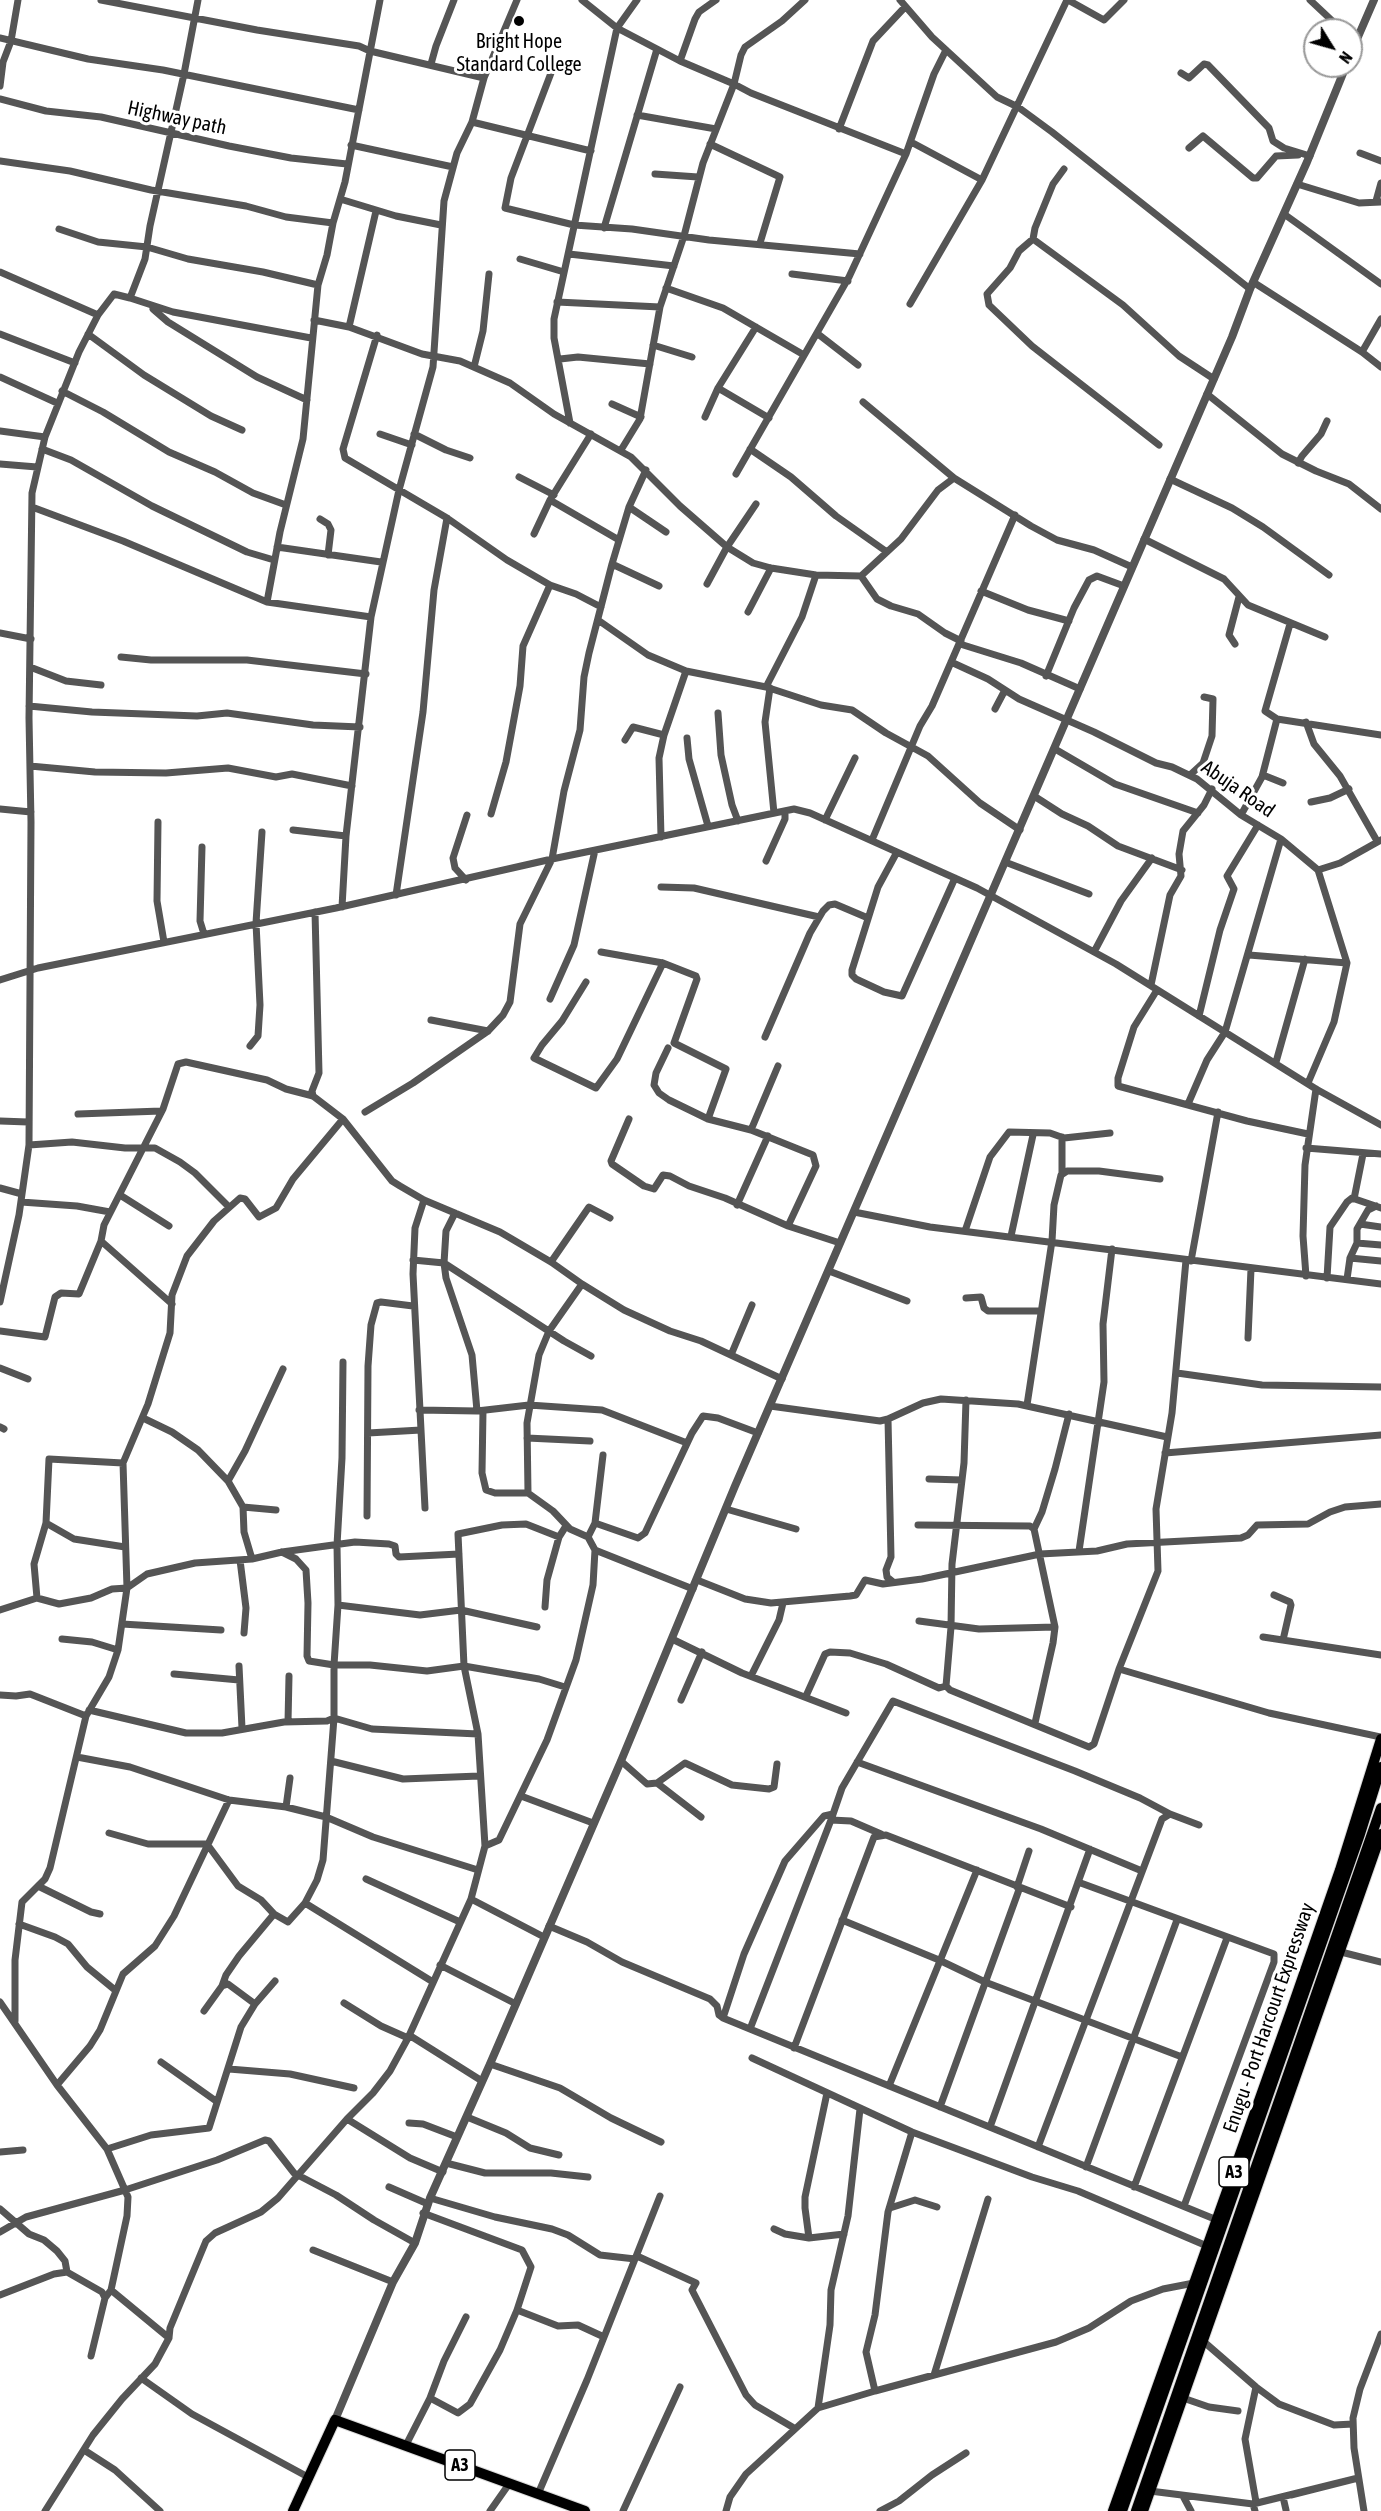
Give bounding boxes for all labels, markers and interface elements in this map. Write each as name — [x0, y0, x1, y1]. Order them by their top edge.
marker: Bright Hope Standard College — [512, 14, 526, 28]
north arrow — [1303, 18, 1363, 78]
place label: Bright Hope Standard College — [456, 30, 582, 77]
text: N — [1336, 48, 1356, 67]
street label: Highway path — [125, 96, 229, 140]
street label: Abuja Road — [1197, 755, 1279, 823]
street label: Enugu - Port Harcourt Expressway — [1218, 1900, 1320, 2136]
road number: A3 — [1219, 2157, 1249, 2187]
road number: A3 — [445, 2450, 475, 2480]

